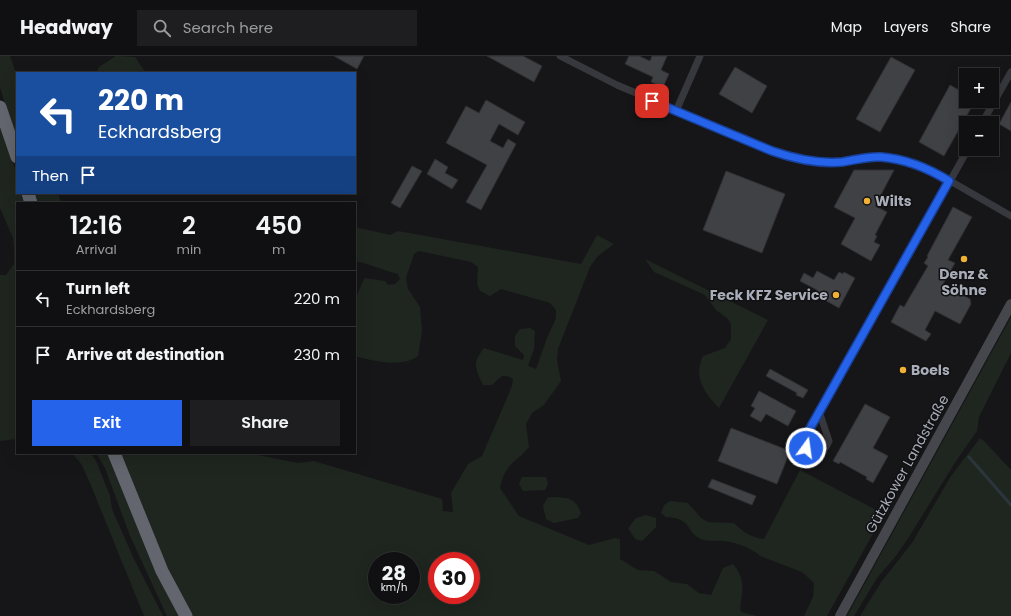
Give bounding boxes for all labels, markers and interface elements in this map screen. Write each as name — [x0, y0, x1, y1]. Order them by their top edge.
search box — [137, 10, 417, 46]
text: Headway — [20, 14, 113, 41]
icon: search — [151, 17, 173, 39]
text: Search here — [183, 17, 273, 38]
text: Map — [831, 17, 862, 37]
text: Layers — [884, 17, 928, 37]
text: Share — [950, 17, 991, 37]
map controls — [959, 68, 999, 156]
button: + — [959, 68, 999, 108]
text: 220 m — [98, 81, 184, 120]
pin — [635, 84, 669, 118]
icon: left — [32, 88, 84, 140]
icon: arrive — [641, 90, 663, 112]
button: − — [959, 116, 999, 156]
text: Eckhardsberg — [98, 119, 222, 144]
icon: arrive — [77, 164, 99, 186]
text: Then — [32, 165, 69, 186]
place label: Wilts — [875, 191, 912, 211]
marker: Wilts — [862, 196, 872, 206]
text: 12:16 — [70, 209, 123, 242]
text: 2 — [182, 209, 196, 242]
text: 450 — [255, 209, 302, 242]
text: Arrival — [76, 240, 117, 259]
text: min — [177, 240, 201, 259]
text: m — [272, 240, 285, 259]
marker: Denz & Söhne — [959, 254, 969, 264]
place label: Denz & Söhne — [939, 264, 989, 300]
text: Turn left — [66, 278, 130, 299]
place label: Feck KFZ Service — [710, 285, 828, 305]
icon: left — [32, 288, 54, 310]
text: 220 m — [294, 288, 340, 309]
marker: Feck KFZ Service — [831, 290, 841, 300]
text: Eckhardsberg — [66, 300, 155, 319]
icon: arrive — [32, 344, 54, 366]
text: Arrive at destination — [66, 344, 224, 365]
text: 230 m — [294, 344, 340, 365]
place label: Boels — [911, 360, 950, 380]
marker: Boels — [898, 365, 908, 375]
street label: Gützkower Landstraße — [860, 391, 954, 537]
button: Exit — [32, 400, 182, 446]
button: Share — [190, 400, 340, 446]
position arrow — [785, 427, 827, 469]
speed limit sign: 30 — [428, 552, 480, 604]
text: 28 — [382, 559, 406, 587]
text: km/h — [381, 580, 407, 595]

